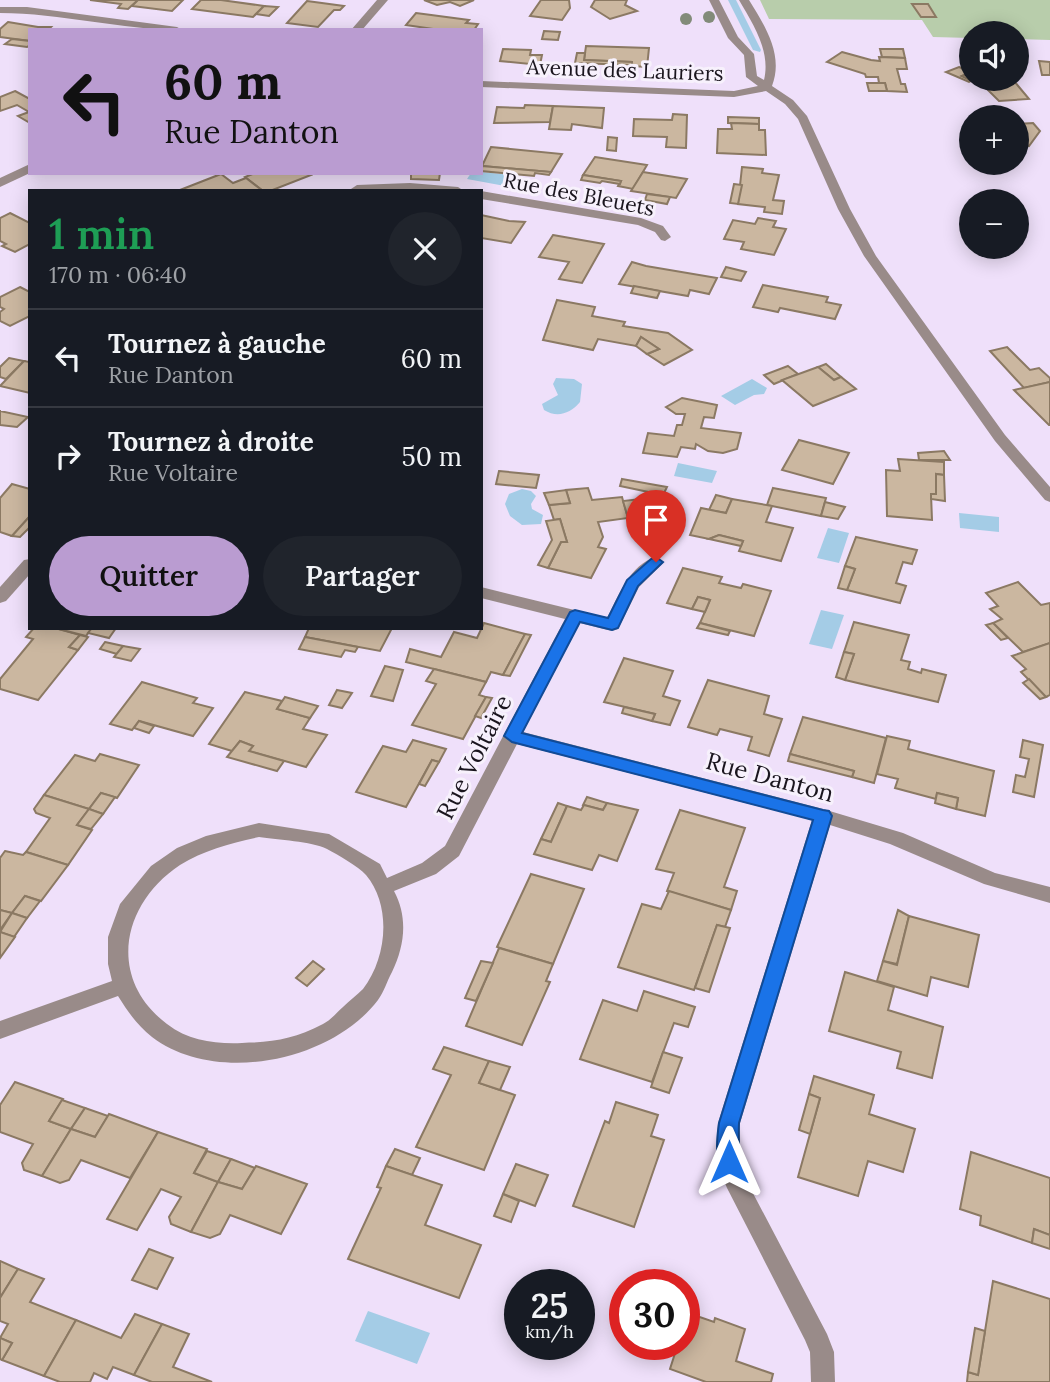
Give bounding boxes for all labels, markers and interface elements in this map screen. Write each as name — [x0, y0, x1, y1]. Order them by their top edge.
map controls — [959, 21, 1029, 259]
button: sound — [959, 21, 1029, 91]
text: 60 m — [164, 50, 281, 112]
street label: Avenue des Lauriers — [525, 53, 724, 87]
icon: left — [49, 56, 140, 147]
button: + — [959, 105, 1029, 175]
text: Rue Danton — [164, 111, 339, 152]
street label: Rue des Bleuets — [501, 166, 657, 222]
button: − — [959, 189, 1029, 259]
text: 1 min — [49, 207, 154, 261]
button: close — [388, 212, 462, 286]
text: 170 m · 06:40 — [49, 260, 187, 289]
text: Tournez à gauche — [108, 327, 326, 360]
icon: left — [49, 339, 87, 377]
text: 60 m — [401, 342, 462, 375]
text: Rue Danton — [108, 360, 234, 389]
text: Tournez à droite — [108, 425, 314, 458]
icon: right — [49, 437, 87, 475]
text: 50 m — [402, 440, 462, 473]
text: Rue Voltaire — [108, 458, 238, 487]
pin — [626, 490, 686, 562]
icon: arrive — [637, 501, 675, 539]
button: Quitter — [49, 536, 249, 616]
button: Partager — [263, 536, 462, 616]
street label: Rue Voltaire — [429, 690, 519, 824]
street label: Rue Danton — [703, 745, 837, 809]
position arrow — [692, 1125, 766, 1199]
speed limit sign: 30 — [609, 1269, 700, 1360]
text: 25 — [531, 1283, 568, 1328]
text: km/h — [525, 1320, 574, 1343]

